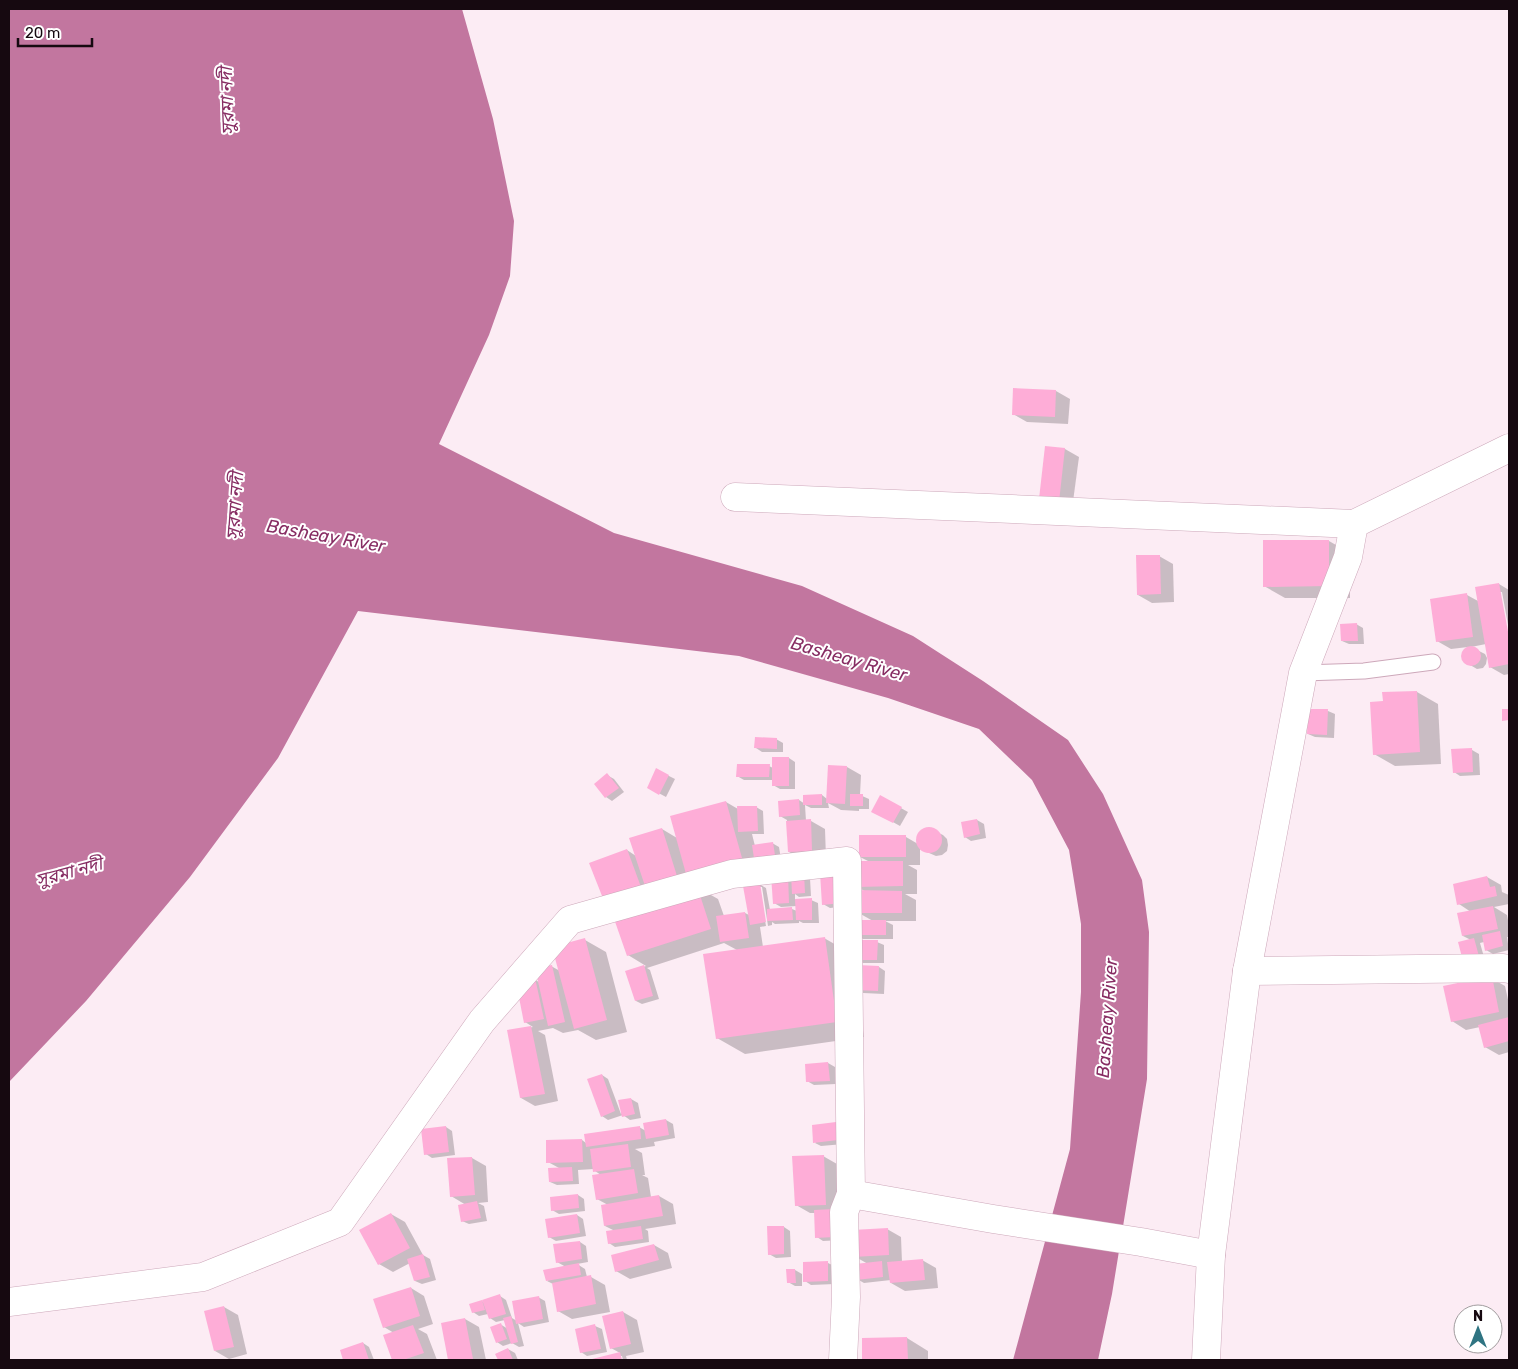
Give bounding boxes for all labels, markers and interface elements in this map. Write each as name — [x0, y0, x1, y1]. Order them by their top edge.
scale bar — [18, 15, 91, 47]
text: 20 m — [25, 24, 60, 42]
water label: সুরমা নদী — [215, 64, 239, 135]
water label: সুরমা নদী — [222, 468, 249, 541]
water label: Basheay River — [265, 515, 388, 557]
water label: Basheay River — [788, 632, 911, 686]
water label: সুরমা নদী — [33, 852, 108, 891]
water label: Basheay River — [1092, 956, 1122, 1079]
north arrow — [1453, 1304, 1503, 1354]
text: N — [1473, 1308, 1483, 1325]

